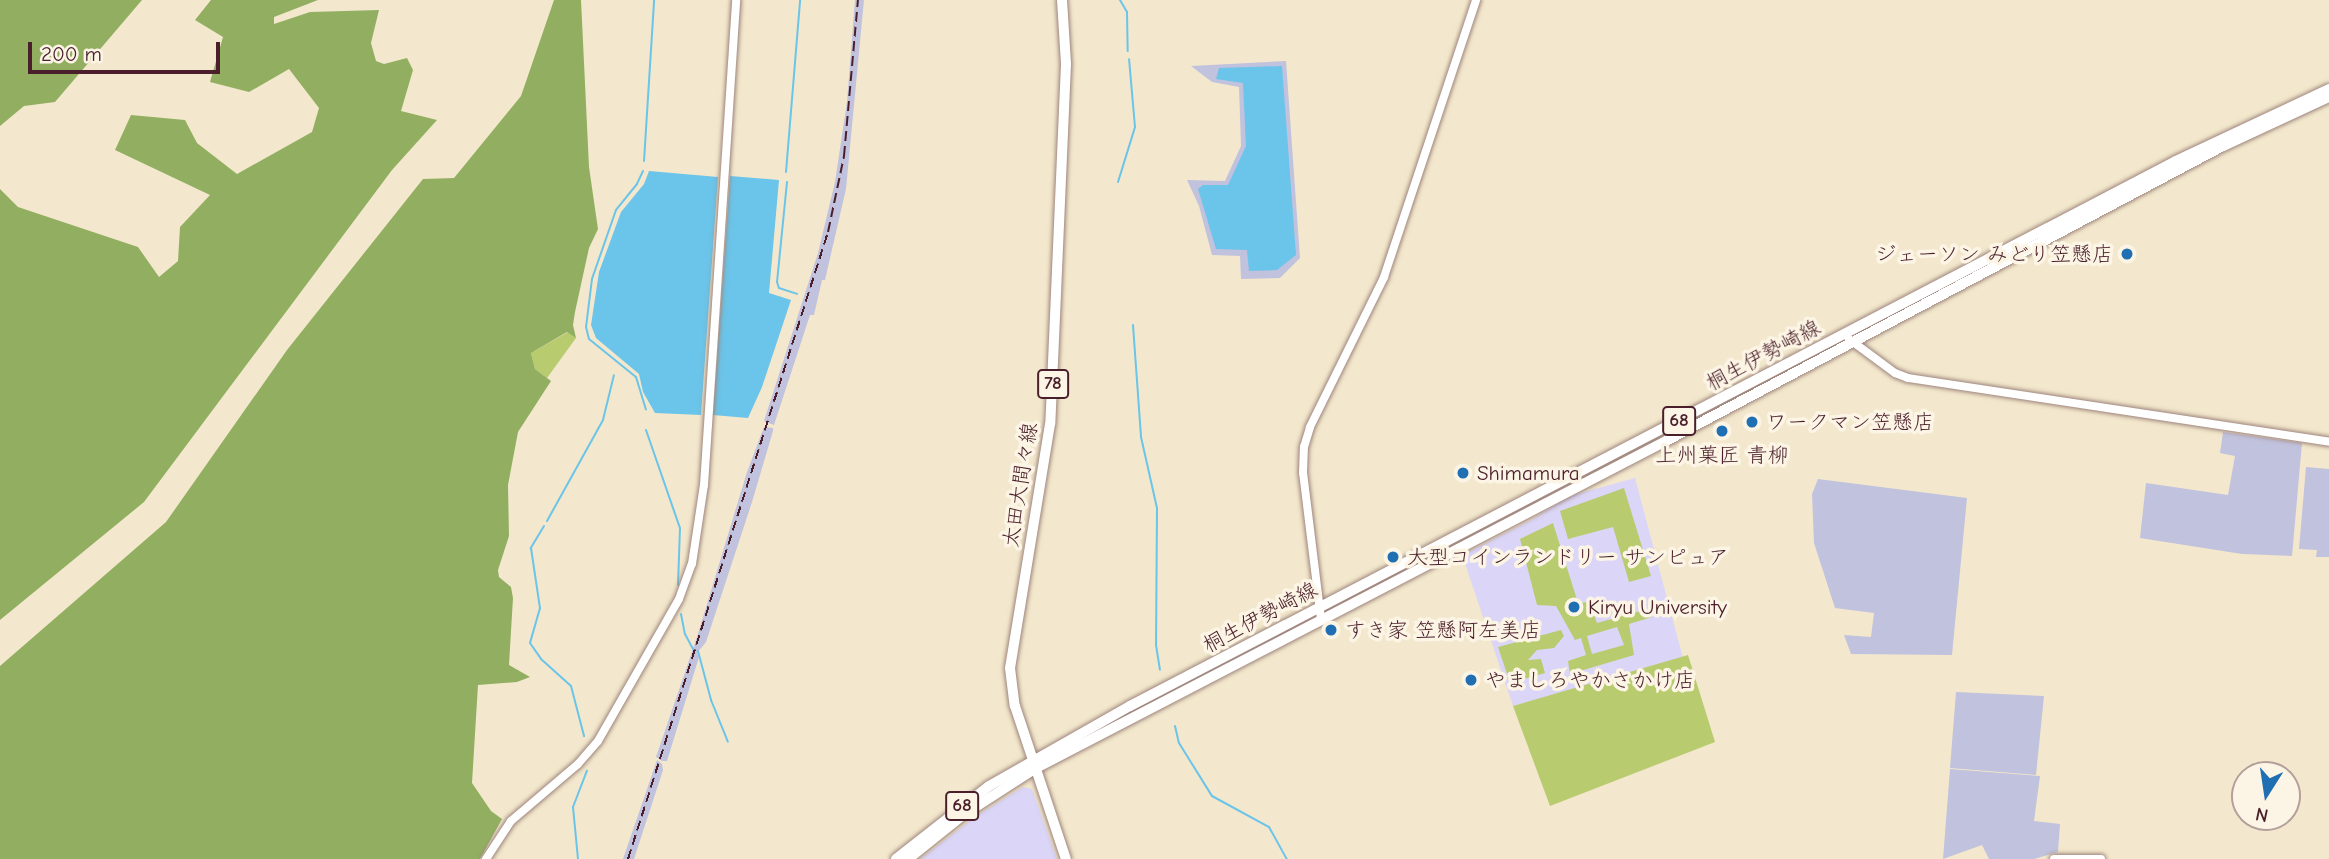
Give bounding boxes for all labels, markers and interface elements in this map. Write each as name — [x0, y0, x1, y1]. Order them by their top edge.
scale bar — [32, 28, 224, 72]
text: 200 m — [41, 42, 102, 66]
place label: ジェーソン みどり笠懸店 — [1875, 241, 2113, 267]
marker: ジェーソン みどり笠懸店 — [2119, 246, 2135, 262]
street label: 桐生伊勢崎線 — [1701, 314, 1825, 396]
road number: 78 — [1036, 368, 1070, 400]
road number: 68 — [1662, 406, 1696, 436]
place label: ワークマン笠懸店 — [1766, 409, 1934, 435]
marker: ワークマン笠懸店 — [1744, 414, 1760, 430]
street label: 太田大間々線 — [998, 421, 1042, 549]
marker: 上州菓匠 青柳 — [1714, 423, 1730, 439]
place label: 上州菓匠 青柳 — [1655, 442, 1789, 468]
place label: Shimamura — [1477, 460, 1580, 486]
marker: Shimamura — [1455, 465, 1471, 481]
place label: 大型コインランドリー サンピュア — [1407, 544, 1729, 570]
marker: 大型コインランドリー サンピュア — [1385, 549, 1401, 565]
street label: 桐生伊勢崎線 — [1198, 576, 1322, 658]
place label: Kiryu University — [1588, 594, 1727, 620]
marker: Kiryu University — [1566, 599, 1582, 615]
place label: すき家 笠懸阿左美店 — [1345, 617, 1541, 643]
marker: すき家 笠懸阿左美店 — [1323, 622, 1339, 638]
place label: やましろやかさかけ店 — [1485, 667, 1695, 693]
marker: やましろやかさかけ店 — [1463, 672, 1479, 688]
north arrow — [2231, 761, 2301, 831]
road number: 68 — [944, 790, 979, 821]
text: N — [2254, 803, 2270, 827]

